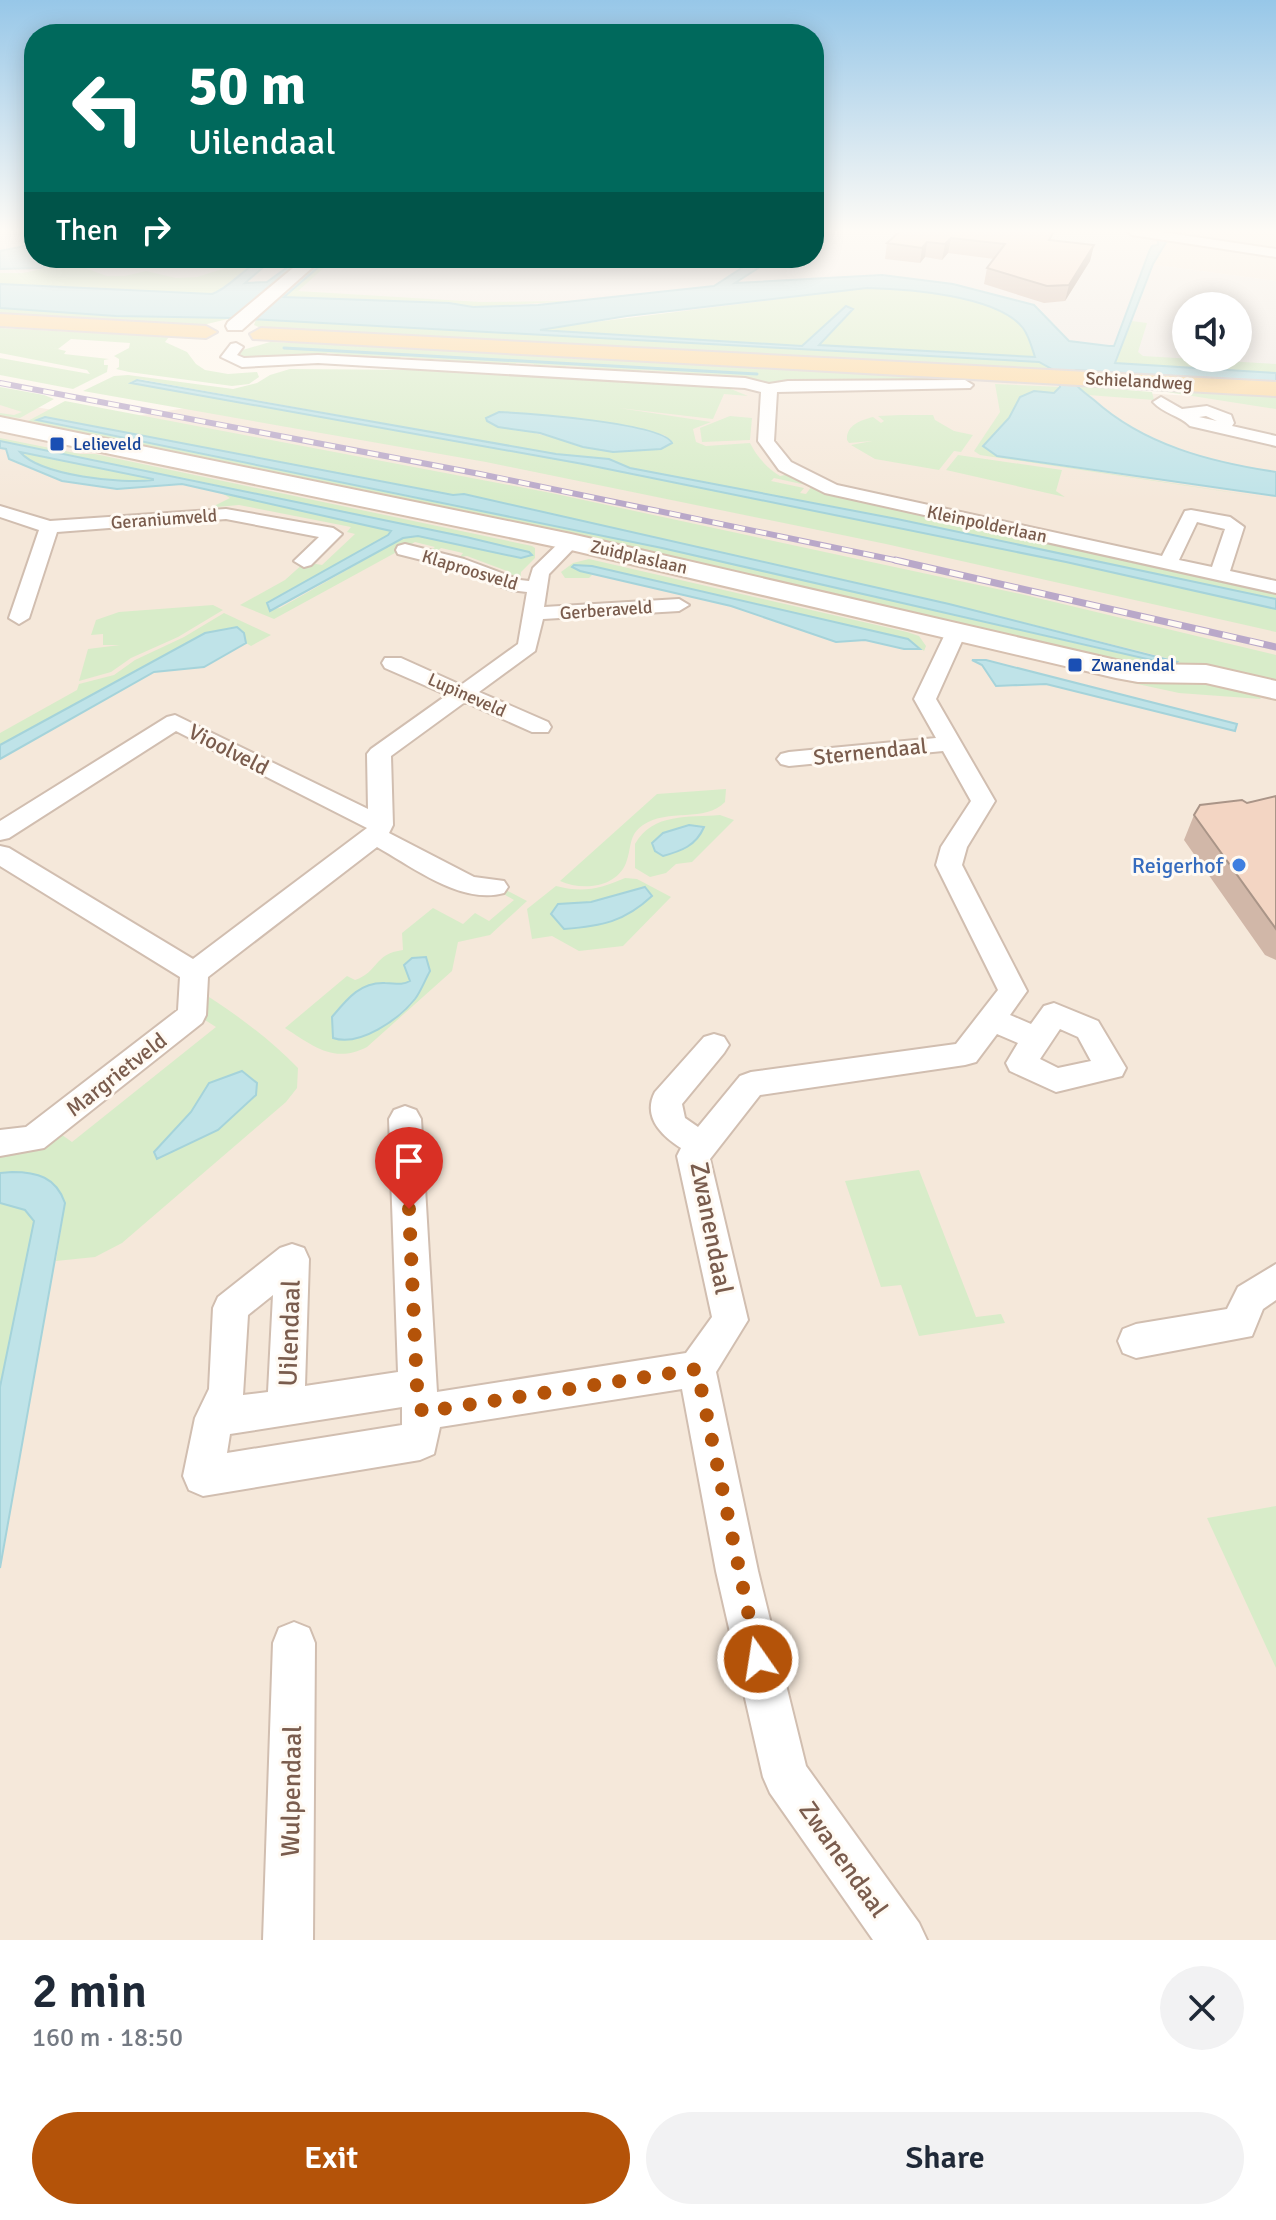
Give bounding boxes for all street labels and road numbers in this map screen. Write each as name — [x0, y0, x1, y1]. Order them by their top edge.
street label: Schielandweg — [1085, 367, 1193, 395]
street label: Kleinpolderlaan — [925, 501, 1049, 547]
street label: Geraniumveld — [110, 504, 218, 534]
street label: Zuidplaslaan — [588, 535, 690, 579]
street label: Klaproosveld — [419, 545, 521, 595]
street label: Gerberaveld — [559, 596, 653, 624]
street label: Lupineveld — [424, 668, 510, 722]
street label: Vioolveld — [184, 718, 273, 781]
street label: Sternendaal — [812, 732, 928, 771]
street label: Margrietveld — [61, 1027, 172, 1122]
street label: Zwanendaal — [682, 1159, 740, 1297]
street label: Uilendaal — [272, 1279, 308, 1387]
street label: Wulpendaal — [275, 1725, 309, 1857]
street label: Zwanendaal — [791, 1795, 895, 1924]

